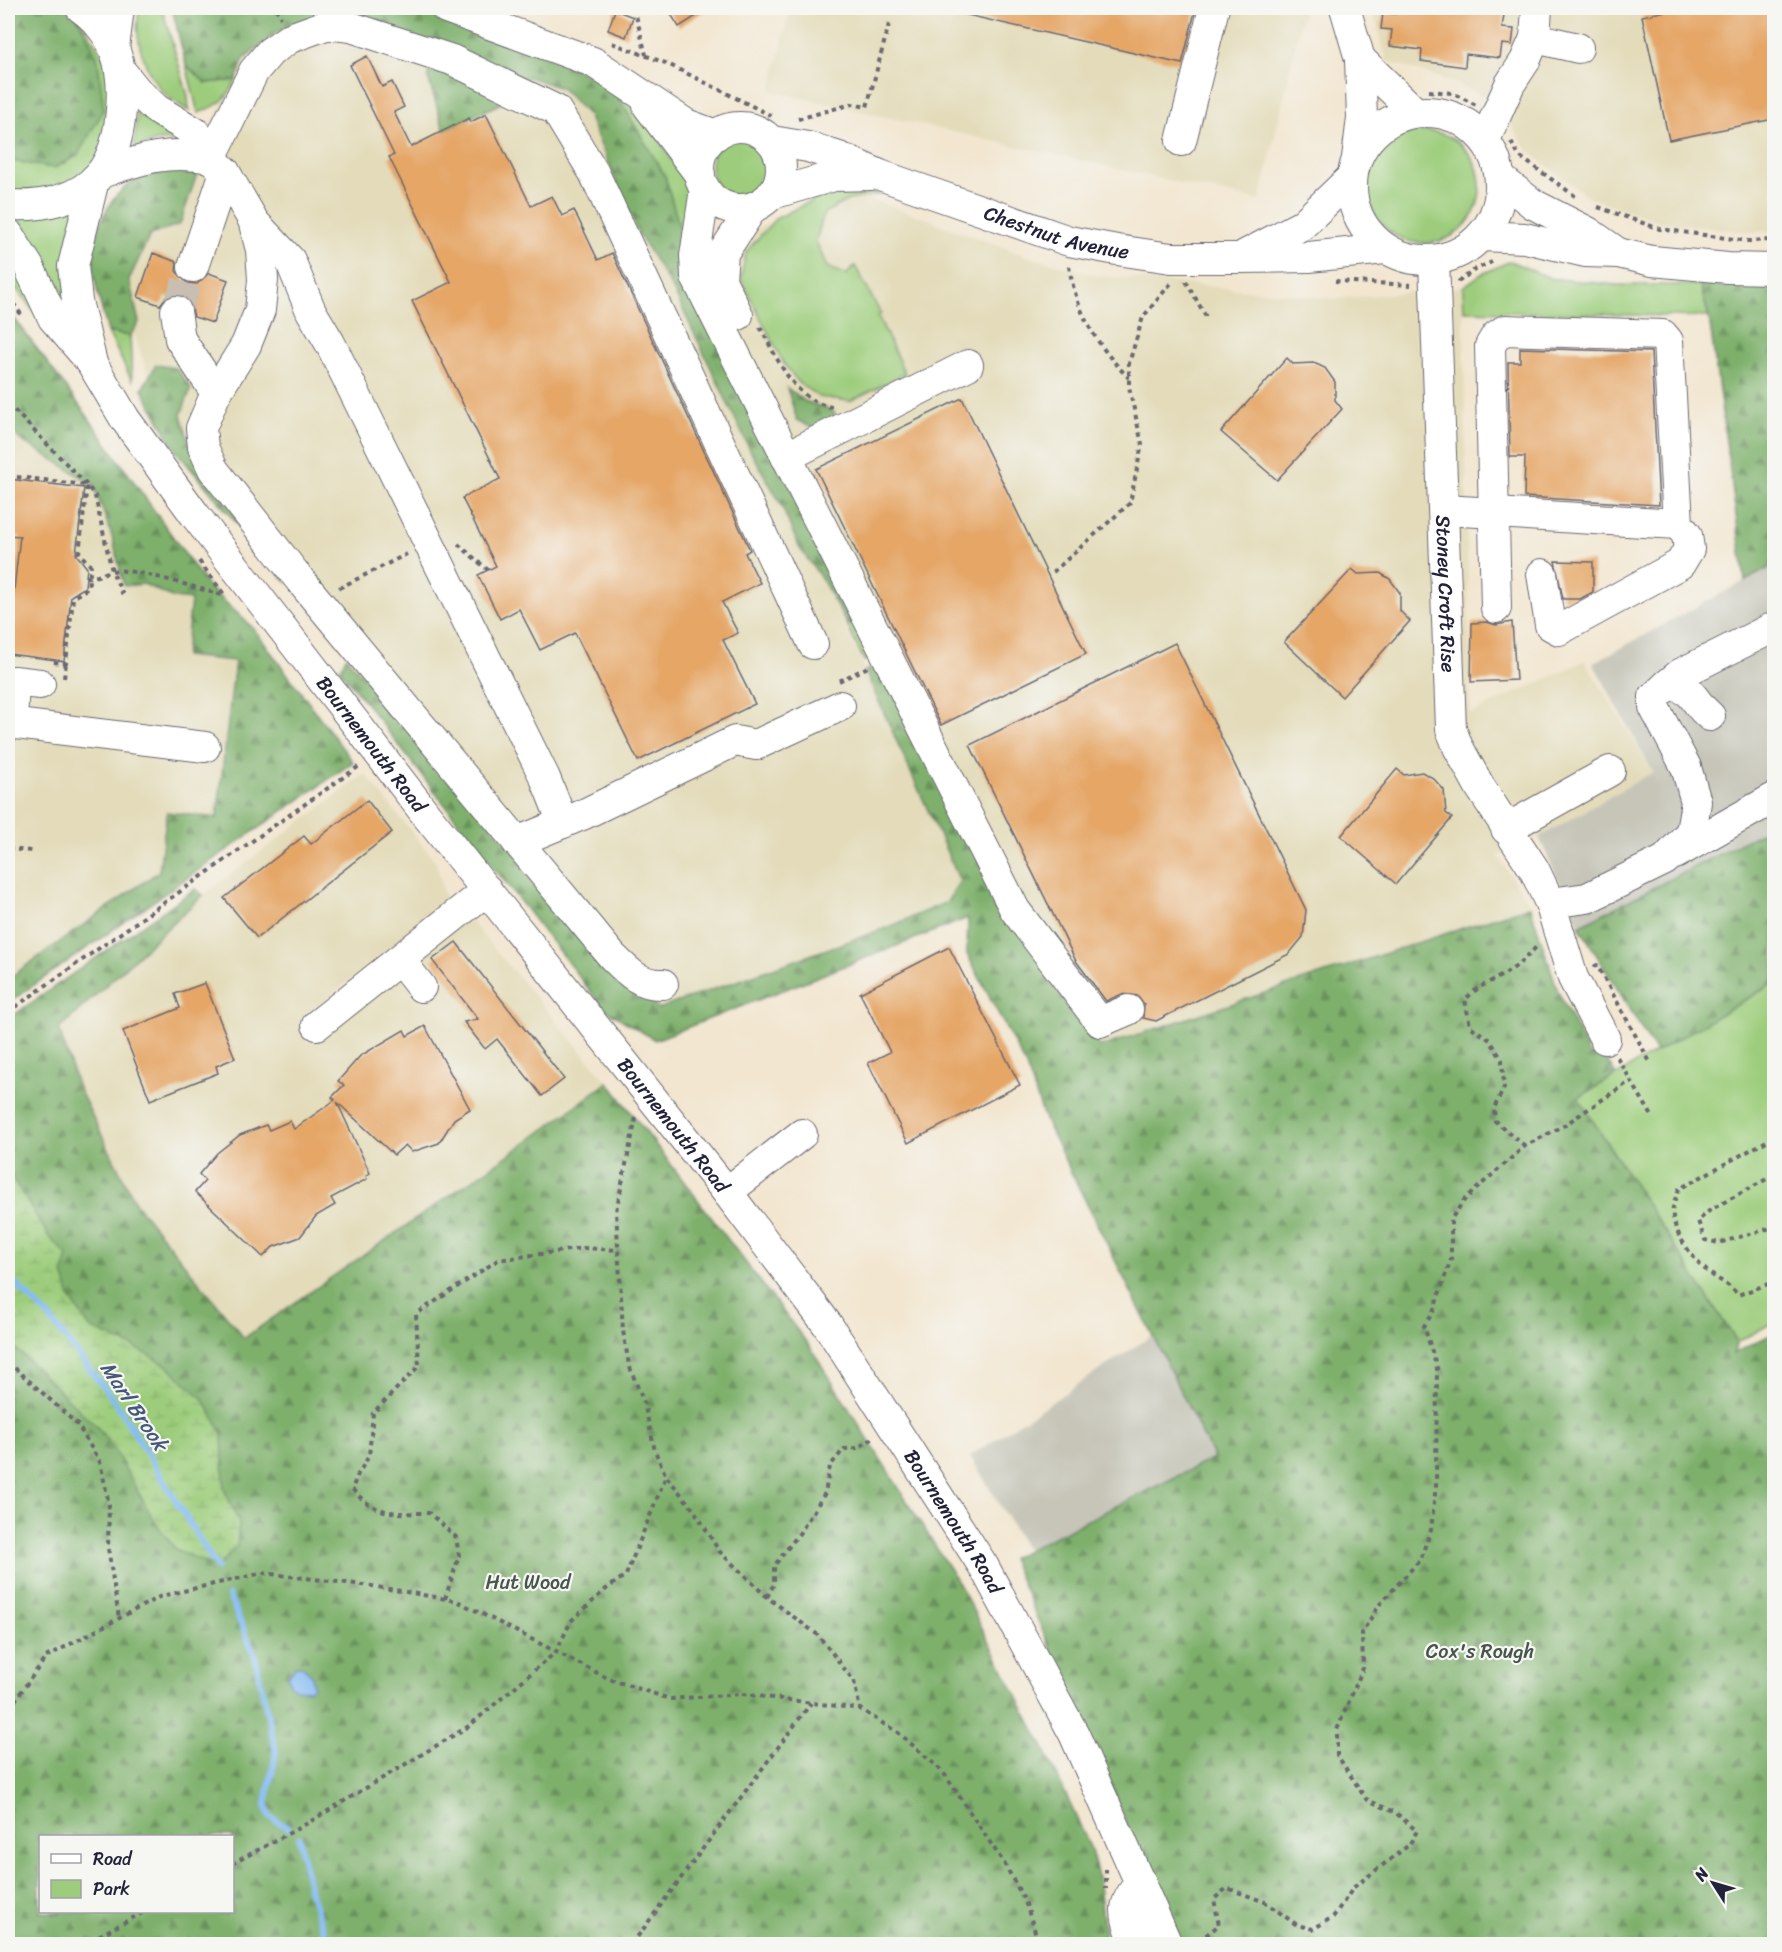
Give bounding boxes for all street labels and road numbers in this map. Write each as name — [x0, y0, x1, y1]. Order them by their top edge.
street label: Chestnut Avenue — [979, 195, 1131, 269]
street label: Stoney Croft Rise — [1426, 514, 1466, 673]
street label: Bournemouth Road — [307, 668, 437, 821]
street label: Bournemouth Road — [608, 1049, 740, 1202]
street label: Bournemouth Road — [895, 1442, 1013, 1601]

